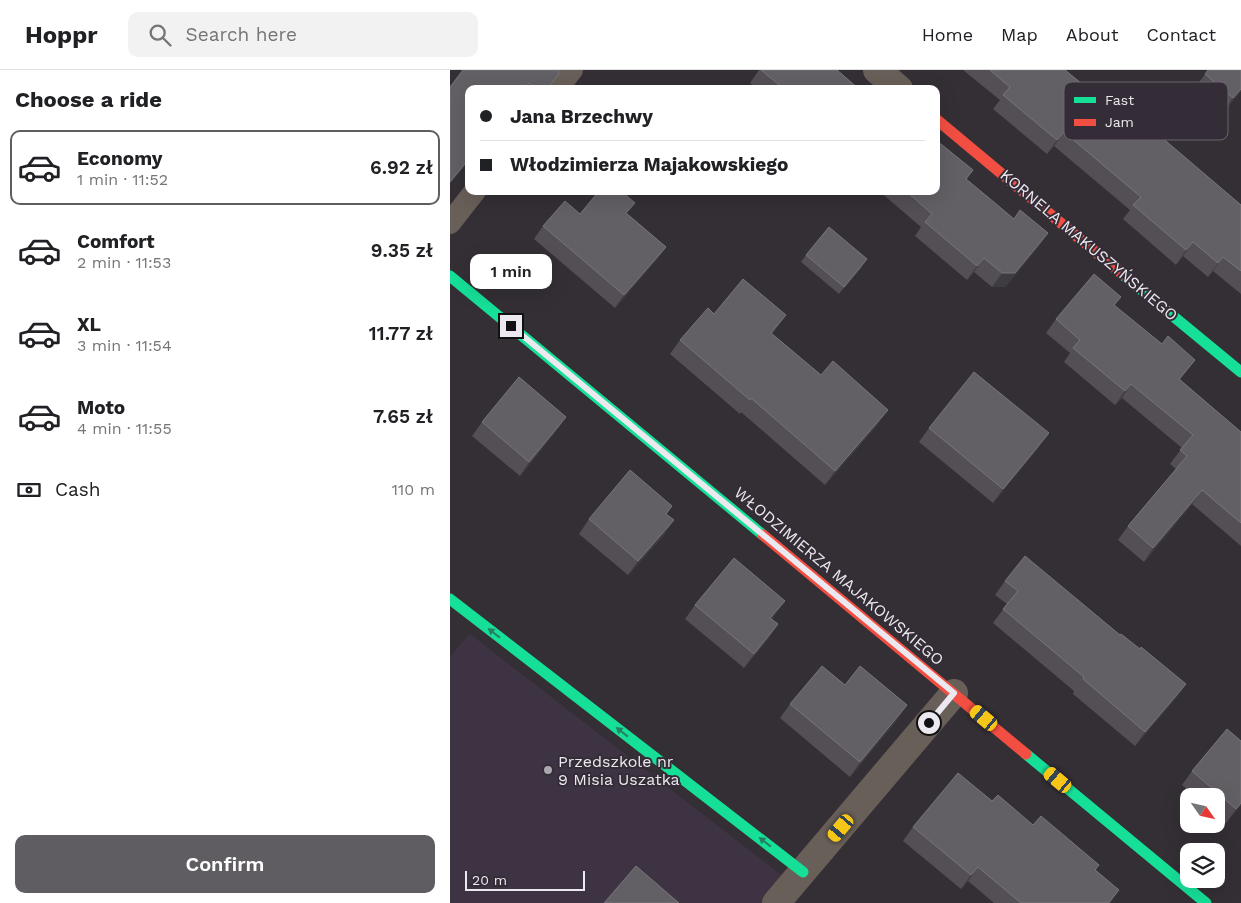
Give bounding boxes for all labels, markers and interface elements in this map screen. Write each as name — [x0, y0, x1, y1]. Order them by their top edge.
search box — [128, 12, 478, 57]
text: Hoppr — [25, 21, 98, 49]
icon: search — [146, 21, 174, 49]
text: Search here — [186, 23, 297, 46]
text: Home — [922, 24, 973, 45]
text: Map — [1001, 24, 1038, 45]
text: About — [1066, 24, 1118, 45]
text: Contact — [1146, 24, 1216, 45]
legend — [1064, 82, 1228, 140]
text: Choose a ride — [15, 87, 162, 112]
text: Fast — [1105, 92, 1134, 108]
text: Jana Brzechwy — [510, 105, 653, 128]
text: Jam — [1105, 114, 1134, 130]
icon: car — [17, 145, 62, 190]
text: Economy — [77, 147, 162, 170]
text: Włodzimierza Majakowskiego — [510, 153, 788, 176]
text: 6.92 zł — [370, 156, 433, 179]
street label: KORNELA MAKUSZYŃSKIEGO — [997, 165, 1181, 325]
text: 1 min · 11:52 — [77, 170, 168, 189]
icon: car — [17, 228, 62, 273]
text: Comfort — [77, 230, 155, 253]
text: 9.35 zł — [371, 239, 433, 262]
text: 2 min · 11:53 — [77, 253, 171, 272]
callout: 1 min — [470, 254, 552, 288]
text: 1 min — [490, 262, 532, 281]
icon: car — [17, 311, 62, 356]
text: XL — [77, 313, 101, 336]
route end — [500, 315, 522, 337]
text: 11.77 zł — [369, 322, 433, 345]
text: 3 min · 11:54 — [77, 336, 172, 355]
icon: car — [17, 394, 62, 439]
text: Moto — [77, 396, 125, 419]
text: 7.65 zł — [373, 405, 433, 428]
text: 4 min · 11:55 — [77, 419, 172, 438]
icon: cash — [15, 476, 43, 504]
text: Cash — [55, 478, 101, 501]
text: 110 m — [392, 480, 435, 499]
street label: WŁODZIMIERZA MAJAKOWSKIEGO — [730, 483, 948, 669]
one-way arrow — [487, 628, 500, 638]
car — [967, 703, 1000, 733]
route start — [918, 712, 940, 734]
one-way arrow — [616, 727, 629, 738]
place label: Przedszkole nr 9 Misia Uszatka — [558, 752, 680, 789]
marker: Przedszkole nr 9 Misia Uszatka — [542, 764, 554, 776]
car — [1041, 765, 1074, 795]
north arrow — [1180, 788, 1225, 832]
map controls — [1180, 788, 1225, 888]
car — [825, 812, 856, 844]
button: Confirm — [15, 835, 435, 893]
one-way arrow — [758, 837, 771, 848]
button: layers — [1180, 843, 1225, 888]
scale bar — [465, 868, 585, 891]
text: 20 m — [472, 872, 507, 888]

